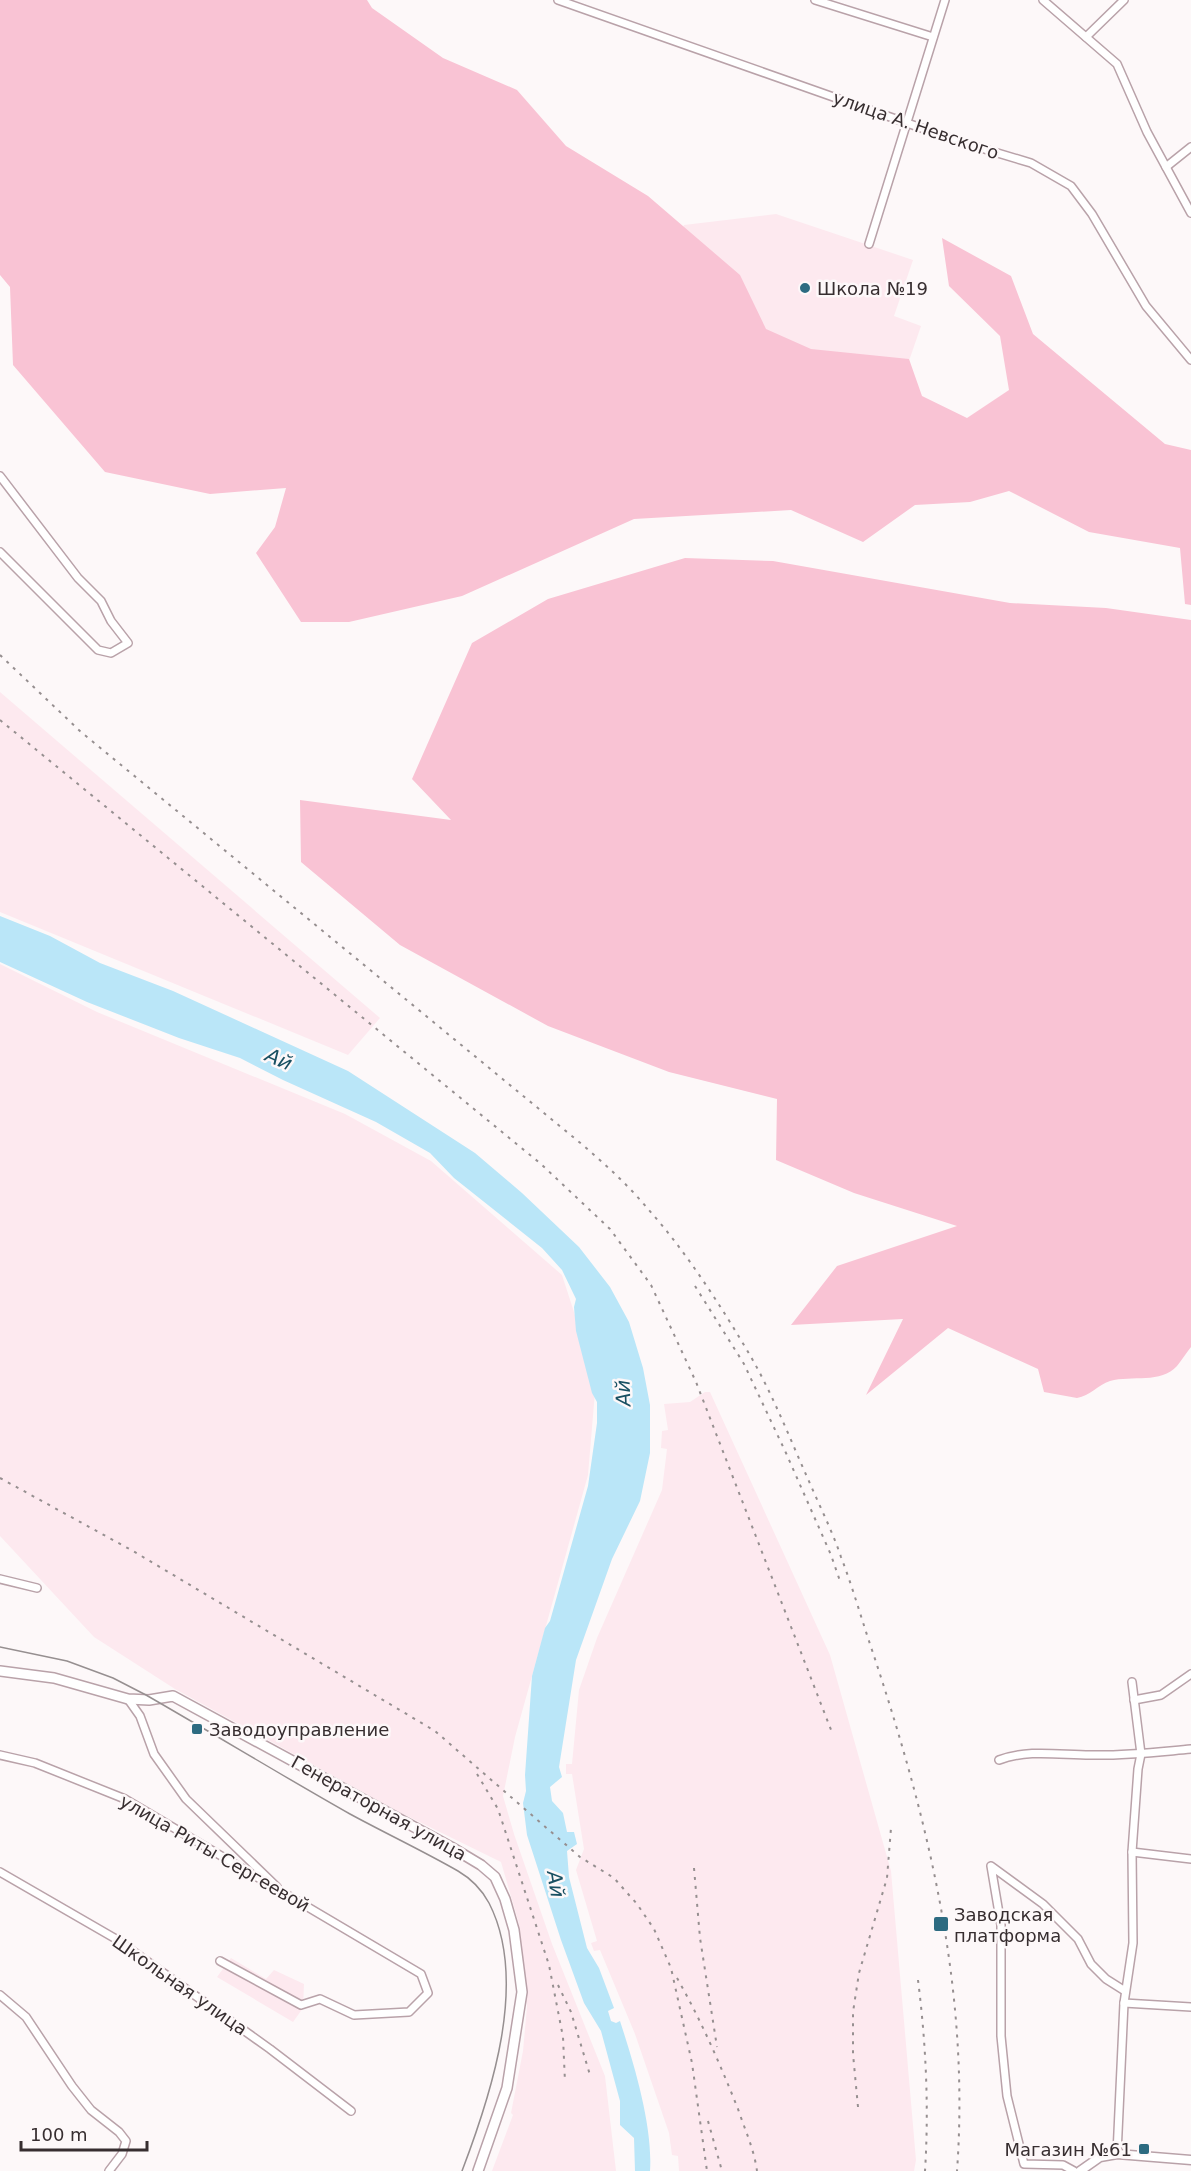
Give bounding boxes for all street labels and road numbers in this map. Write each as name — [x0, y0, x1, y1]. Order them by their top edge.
street label: улица А. Невского — [830, 87, 1002, 163]
street label: Генераторная улица — [288, 1751, 470, 1865]
street label: улица Риты Сергеевой — [116, 1790, 314, 1916]
street label: Школьная улица — [109, 1931, 251, 2039]

